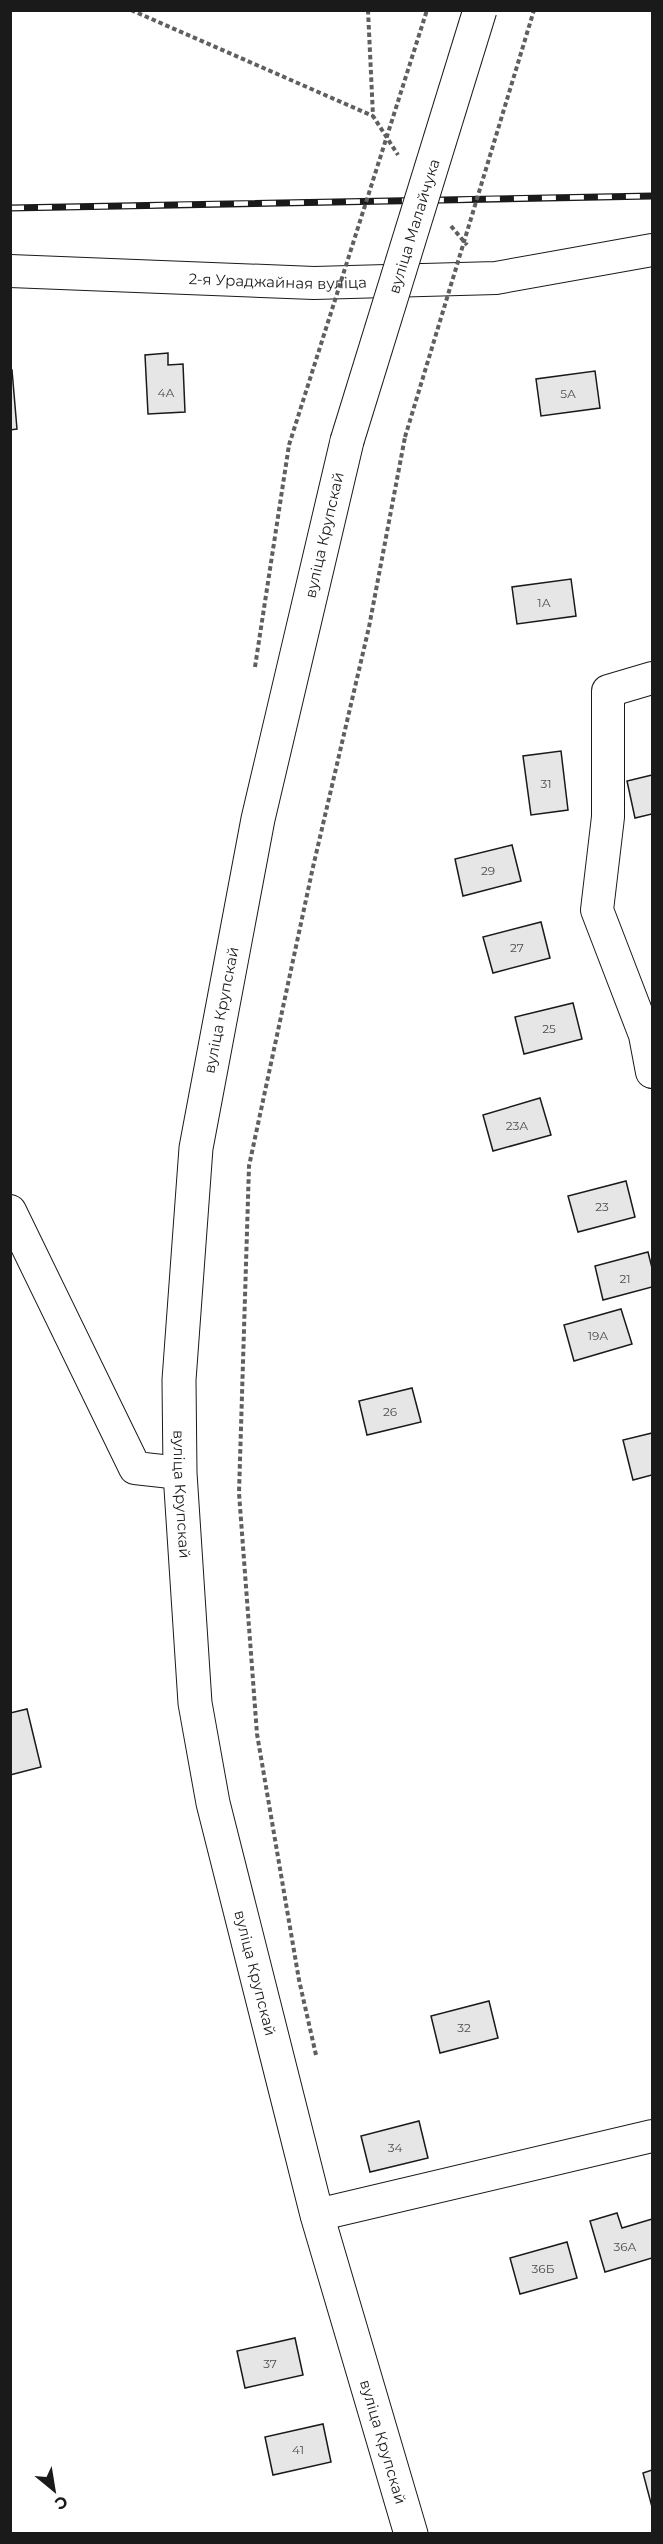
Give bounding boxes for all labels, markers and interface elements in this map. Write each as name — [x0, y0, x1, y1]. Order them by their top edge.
street label: вуліца Малайчука — [384, 156, 443, 296]
street label: 2-я Ураджайная вуліца — [188, 269, 367, 293]
house number: 4А — [158, 385, 174, 400]
house number: 5А — [560, 386, 576, 401]
street label: вуліца Крупскай — [300, 470, 348, 600]
house number: 1А — [537, 595, 551, 610]
house number: 31 — [540, 776, 552, 791]
house number: 29 — [481, 863, 495, 878]
house number: 27 — [510, 940, 524, 955]
street label: вуліца Крупскай — [199, 945, 243, 1075]
house number: 25 — [542, 1021, 556, 1036]
house number: 23А — [506, 1118, 528, 1133]
house number: 23 — [595, 1199, 609, 1214]
house number: 21 — [619, 1271, 631, 1286]
house number: 19А — [588, 1328, 608, 1343]
house number: 26 — [383, 1404, 397, 1419]
street label: вуліца Крупскай — [170, 1430, 195, 1559]
street label: вуліца Крупскай — [231, 1908, 281, 2038]
house number: 32 — [457, 2020, 471, 2035]
house number: 34 — [388, 2140, 402, 2155]
house number: 36А — [613, 2239, 637, 2254]
house number: 36Б — [532, 2261, 555, 2276]
house number: 37 — [263, 2356, 277, 2371]
street label: вуліца Крупскай — [356, 2377, 411, 2506]
house number: 41 — [292, 2442, 304, 2457]
north arrow — [24, 2460, 84, 2520]
text: С — [51, 2491, 71, 2514]

